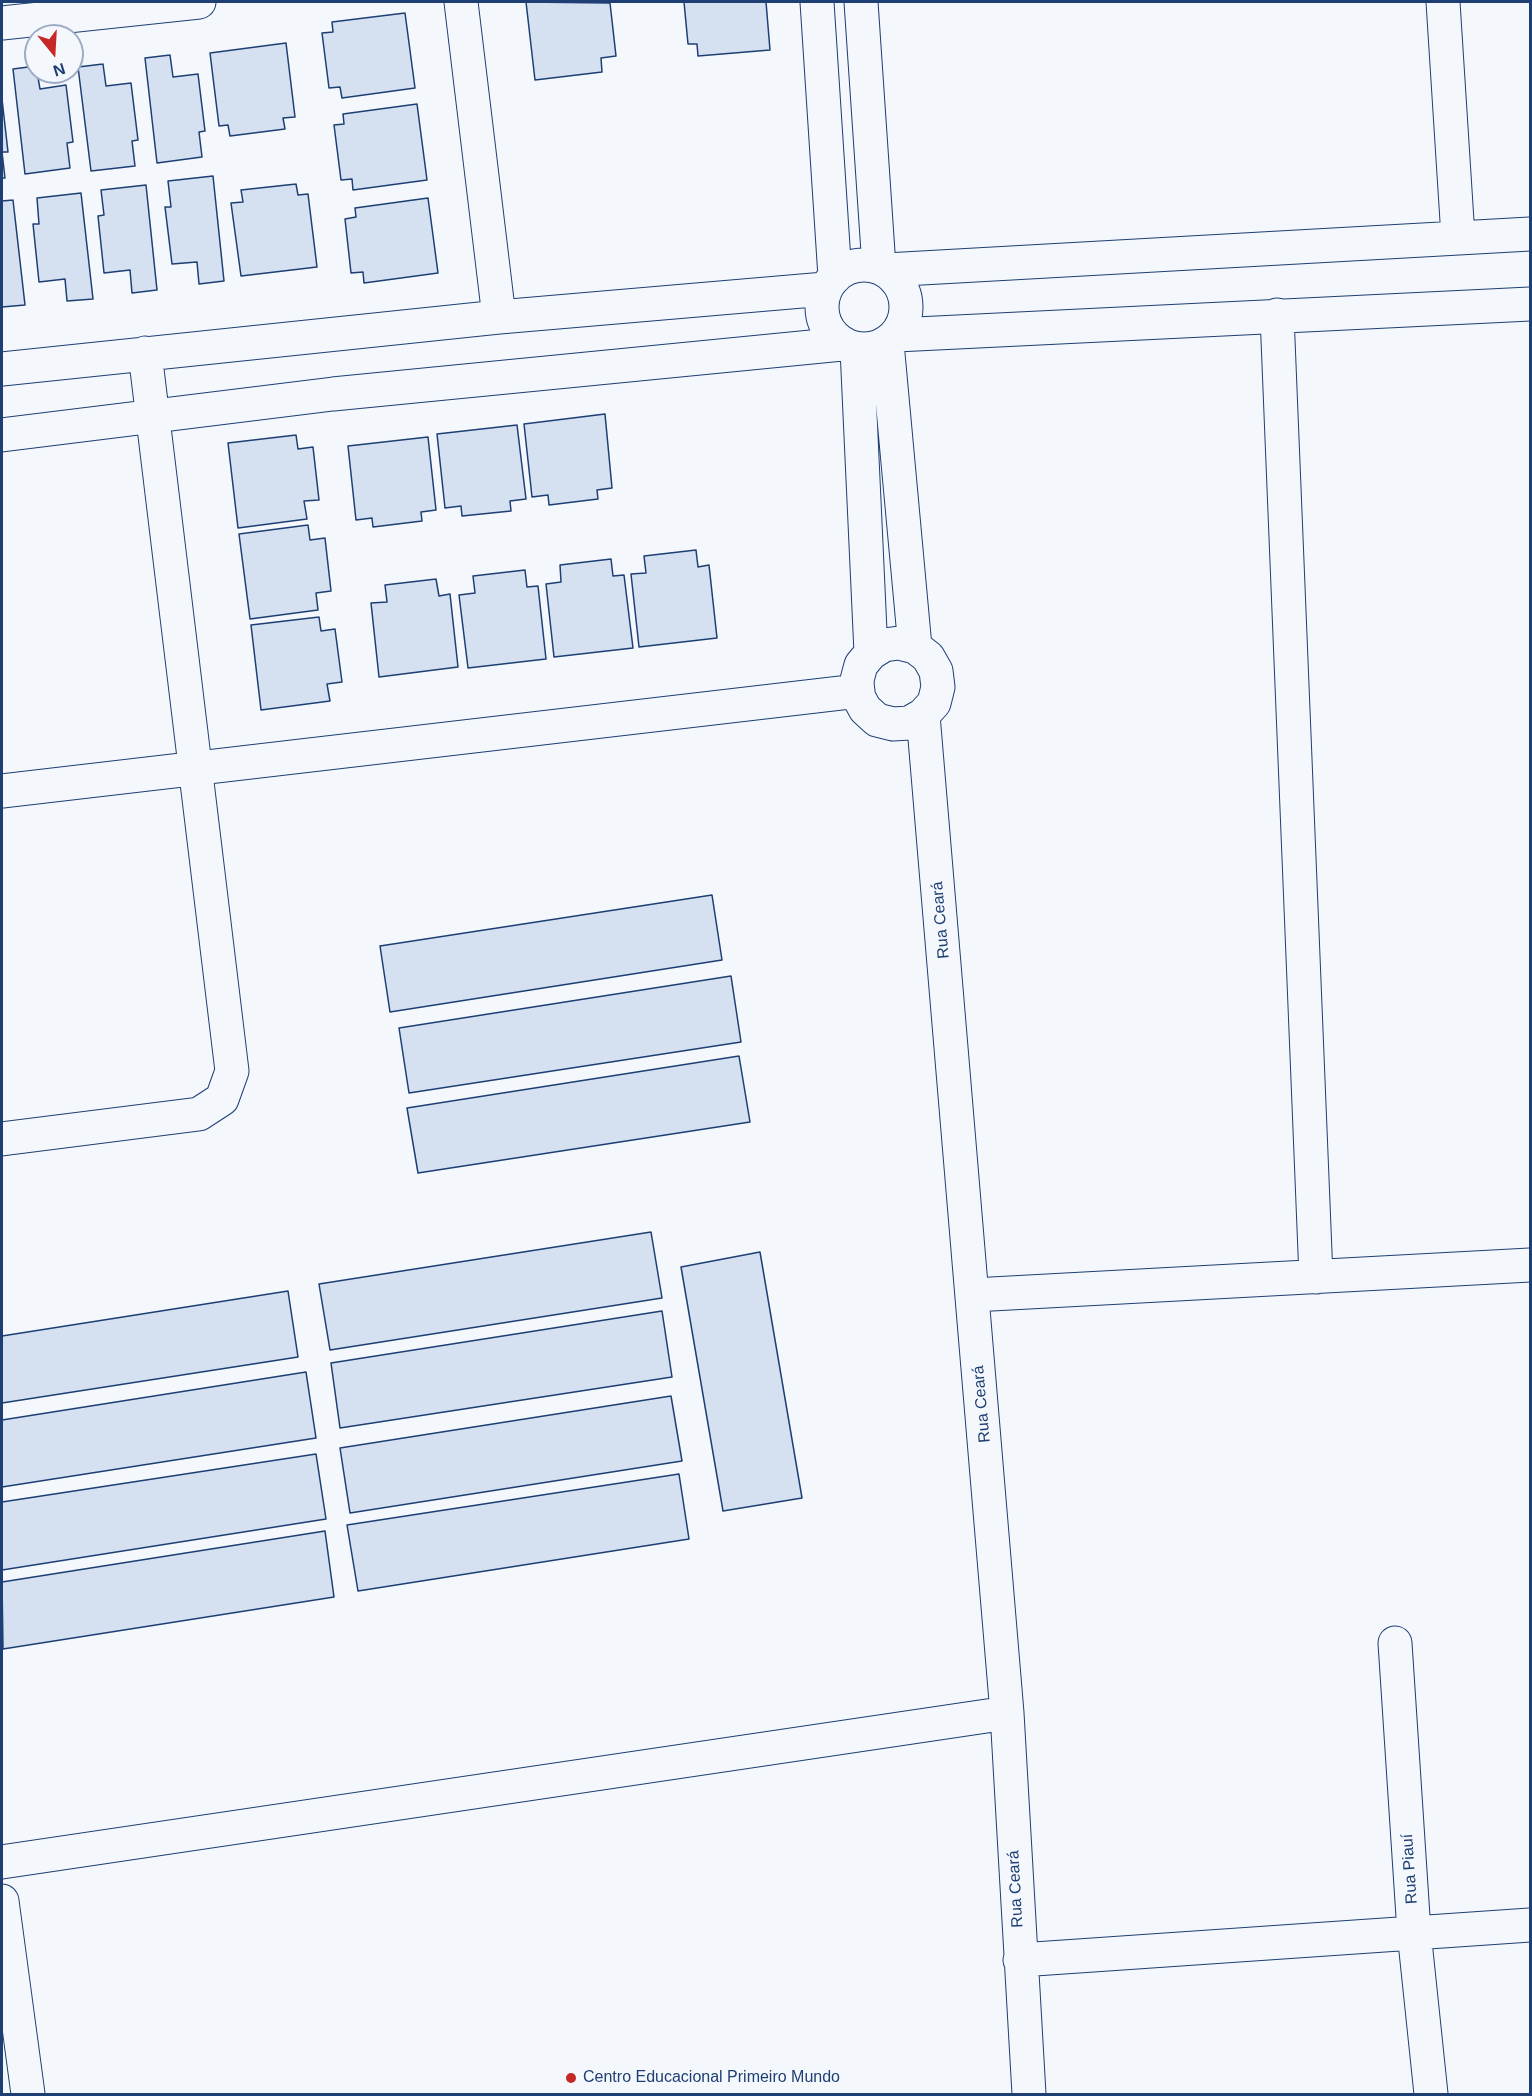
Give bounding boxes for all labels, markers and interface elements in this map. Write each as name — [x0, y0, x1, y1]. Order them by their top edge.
north arrow — [24, 24, 84, 84]
text: N — [51, 60, 67, 80]
street label: Rua Ceará — [928, 881, 954, 959]
street label: Rua Ceará — [969, 1365, 995, 1443]
street label: Rua Piauí — [1398, 1833, 1422, 1905]
street label: Rua Ceará — [1004, 1850, 1028, 1928]
place label: Centro Educacional Primeiro Mundo — [583, 2068, 840, 2088]
marker: Centro Educacional Primeiro Mundo — [564, 2071, 578, 2085]

